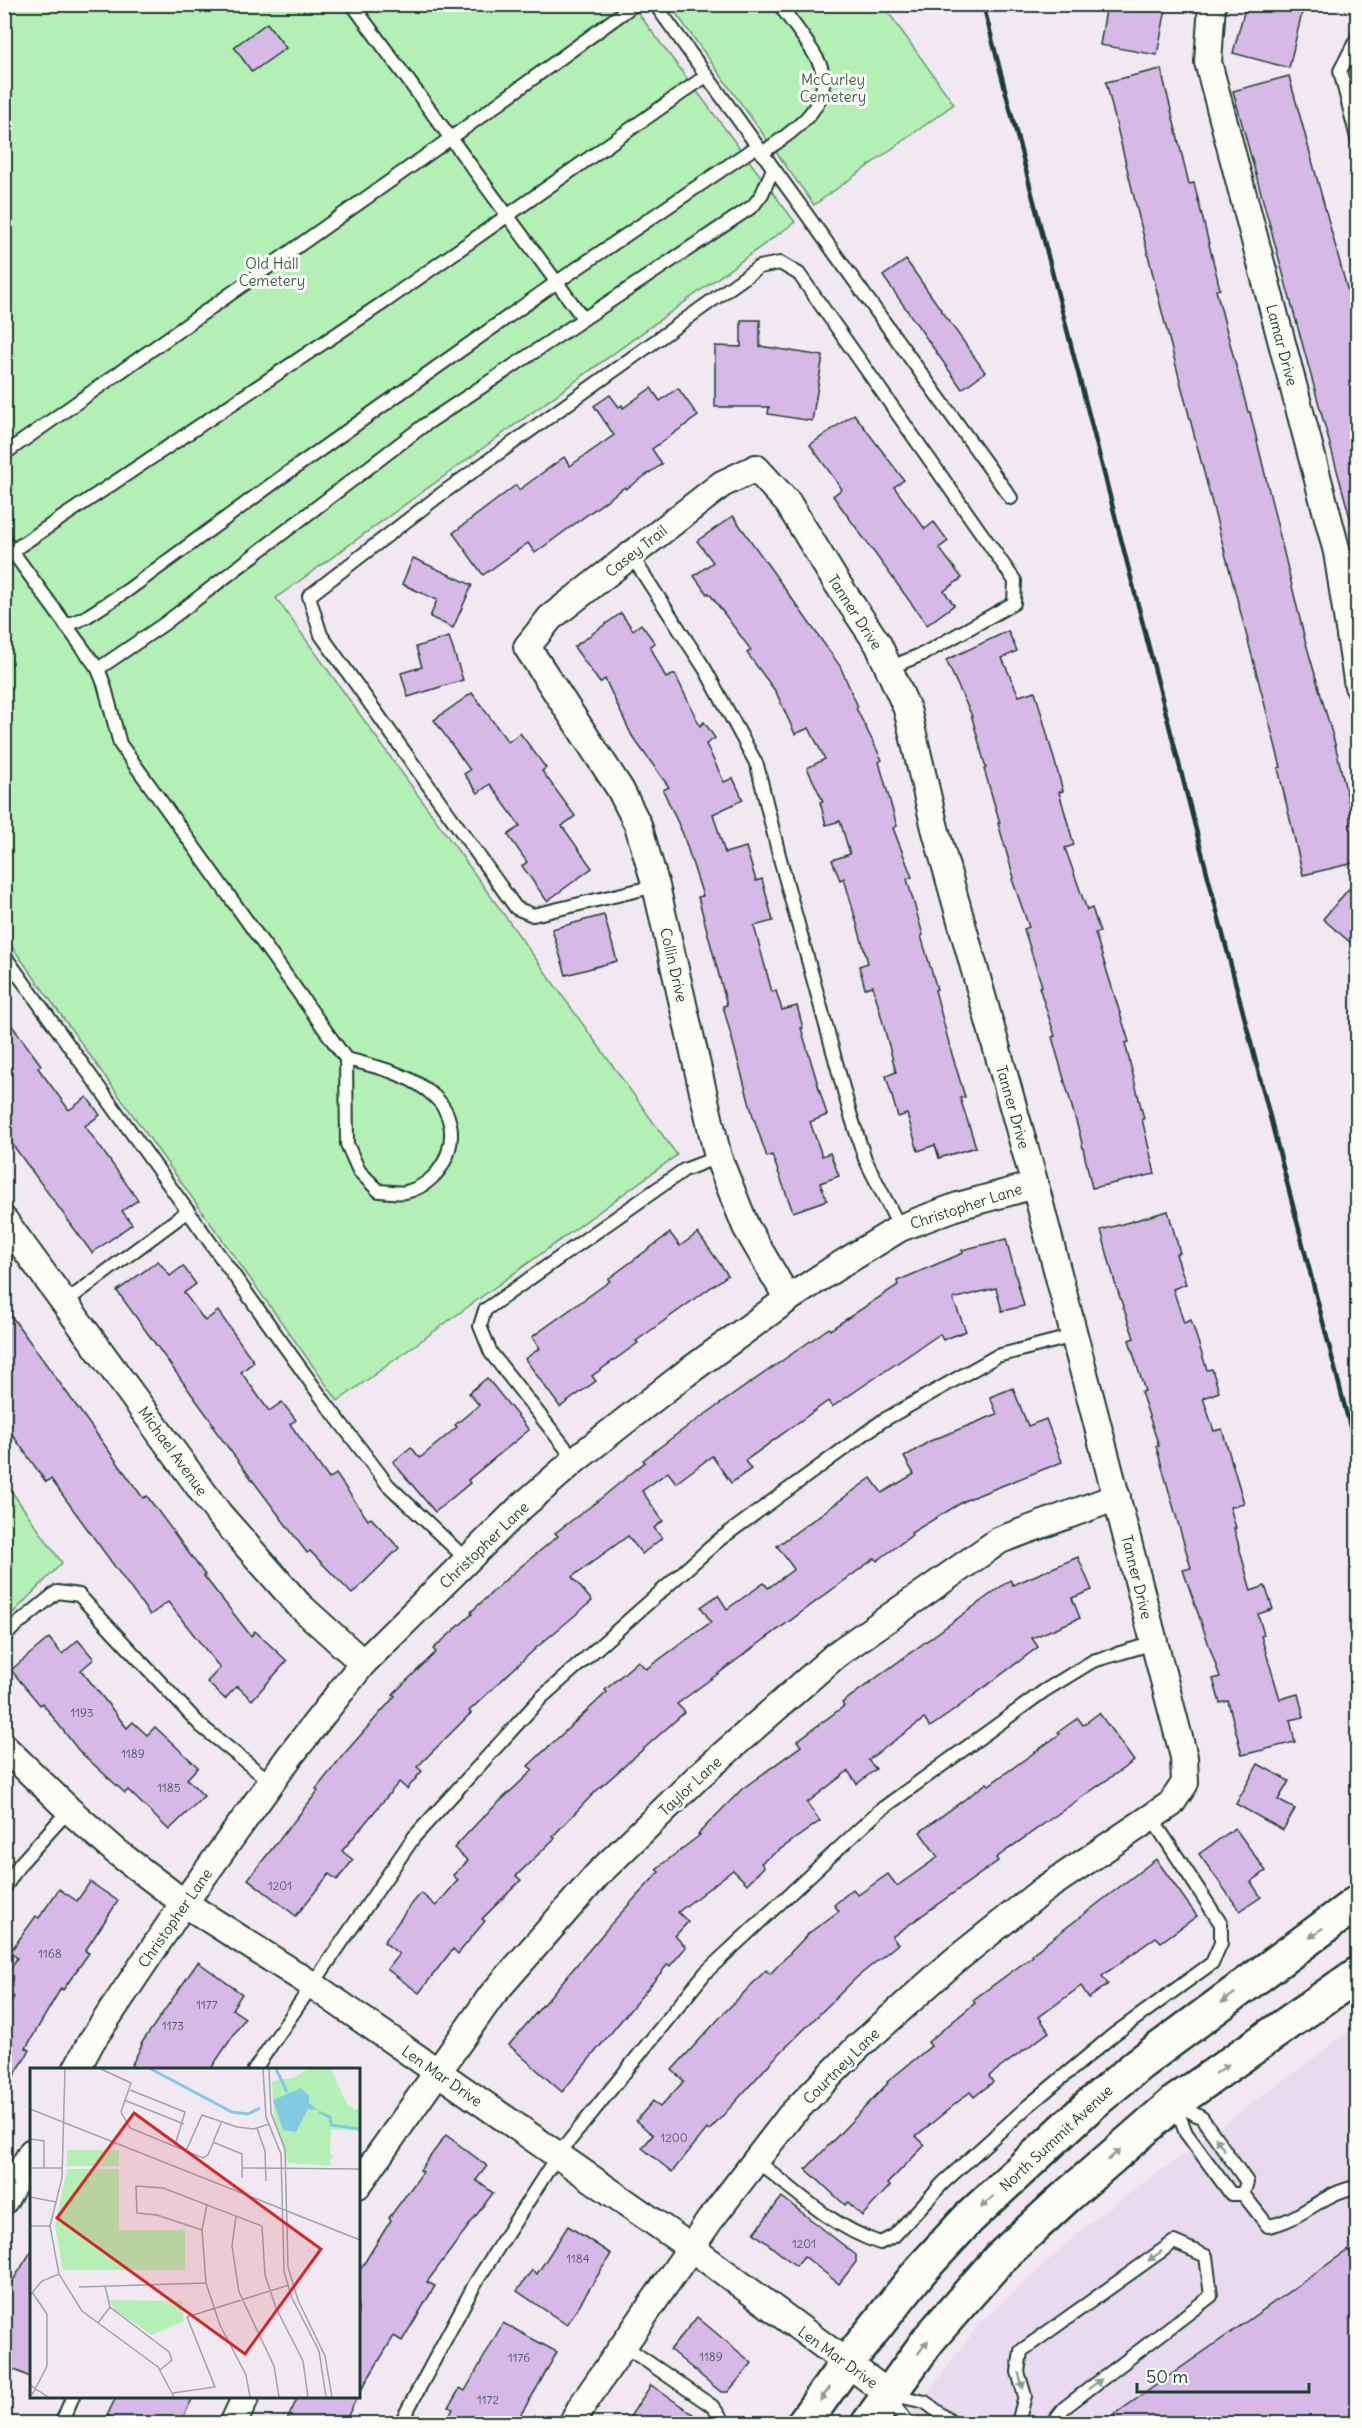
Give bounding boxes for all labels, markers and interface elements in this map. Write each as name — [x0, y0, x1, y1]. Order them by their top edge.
park label: McCurley Cemetery — [800, 70, 866, 106]
park label: Old Hall Cemetery — [239, 254, 305, 290]
street label: Lamar Drive — [1262, 302, 1302, 388]
street label: Casey Trail — [601, 521, 671, 581]
street label: Tanner Drive — [824, 571, 886, 653]
street label: Collin Drive — [656, 926, 692, 1004]
street label: Tanner Drive — [992, 1063, 1034, 1151]
street label: Christopher Lane — [908, 1179, 1024, 1233]
street label: Michael Avenue — [134, 1403, 212, 1499]
street label: Christopher Lane — [435, 1498, 533, 1592]
street label: Tanner Drive — [1117, 1533, 1157, 1621]
house number: 1193 — [70, 1705, 94, 1720]
house number: 1189 — [121, 1746, 145, 1761]
street label: Taylor Lane — [655, 1752, 725, 1820]
house number: 1185 — [157, 1780, 181, 1795]
street label: Christopher Lane — [134, 1865, 216, 1971]
house number: 1201 — [268, 1878, 292, 1893]
one-way arrow — [1309, 1927, 1325, 1939]
house number: 1168 — [38, 1946, 62, 1961]
one-way arrow — [1220, 1992, 1236, 2004]
house number: 1177 — [196, 1997, 218, 2012]
house number: 1173 — [162, 2018, 184, 2033]
street label: Courtney Lane — [799, 2024, 883, 2108]
street label: Len Mar Drive — [398, 2041, 486, 2111]
one-way arrow — [1214, 2063, 1230, 2075]
inset map — [30, 2068, 360, 2398]
street label: North Summit Avenue — [995, 2081, 1117, 2195]
house number: 1200 — [660, 2130, 688, 2145]
one-way arrow — [1214, 2137, 1226, 2153]
one-way arrow — [1106, 2149, 1122, 2162]
one-way arrow — [979, 2195, 994, 2209]
house number: 1201 — [792, 2236, 816, 2251]
one-way arrow — [1147, 2250, 1163, 2262]
house number: 1184 — [566, 2251, 590, 2266]
street label: Len Mar Drive — [794, 2322, 882, 2392]
one-way arrow — [917, 2339, 929, 2354]
house number: 1189 — [699, 2349, 723, 2364]
house number: 1176 — [508, 2350, 530, 2365]
scale bar — [1137, 2356, 1310, 2394]
text: 50 m — [1146, 2365, 1188, 2388]
one-way arrow — [1017, 2372, 1026, 2390]
one-way arrow — [1086, 2378, 1102, 2390]
one-way arrow — [819, 2385, 831, 2401]
house number: 1172 — [477, 2392, 499, 2407]

